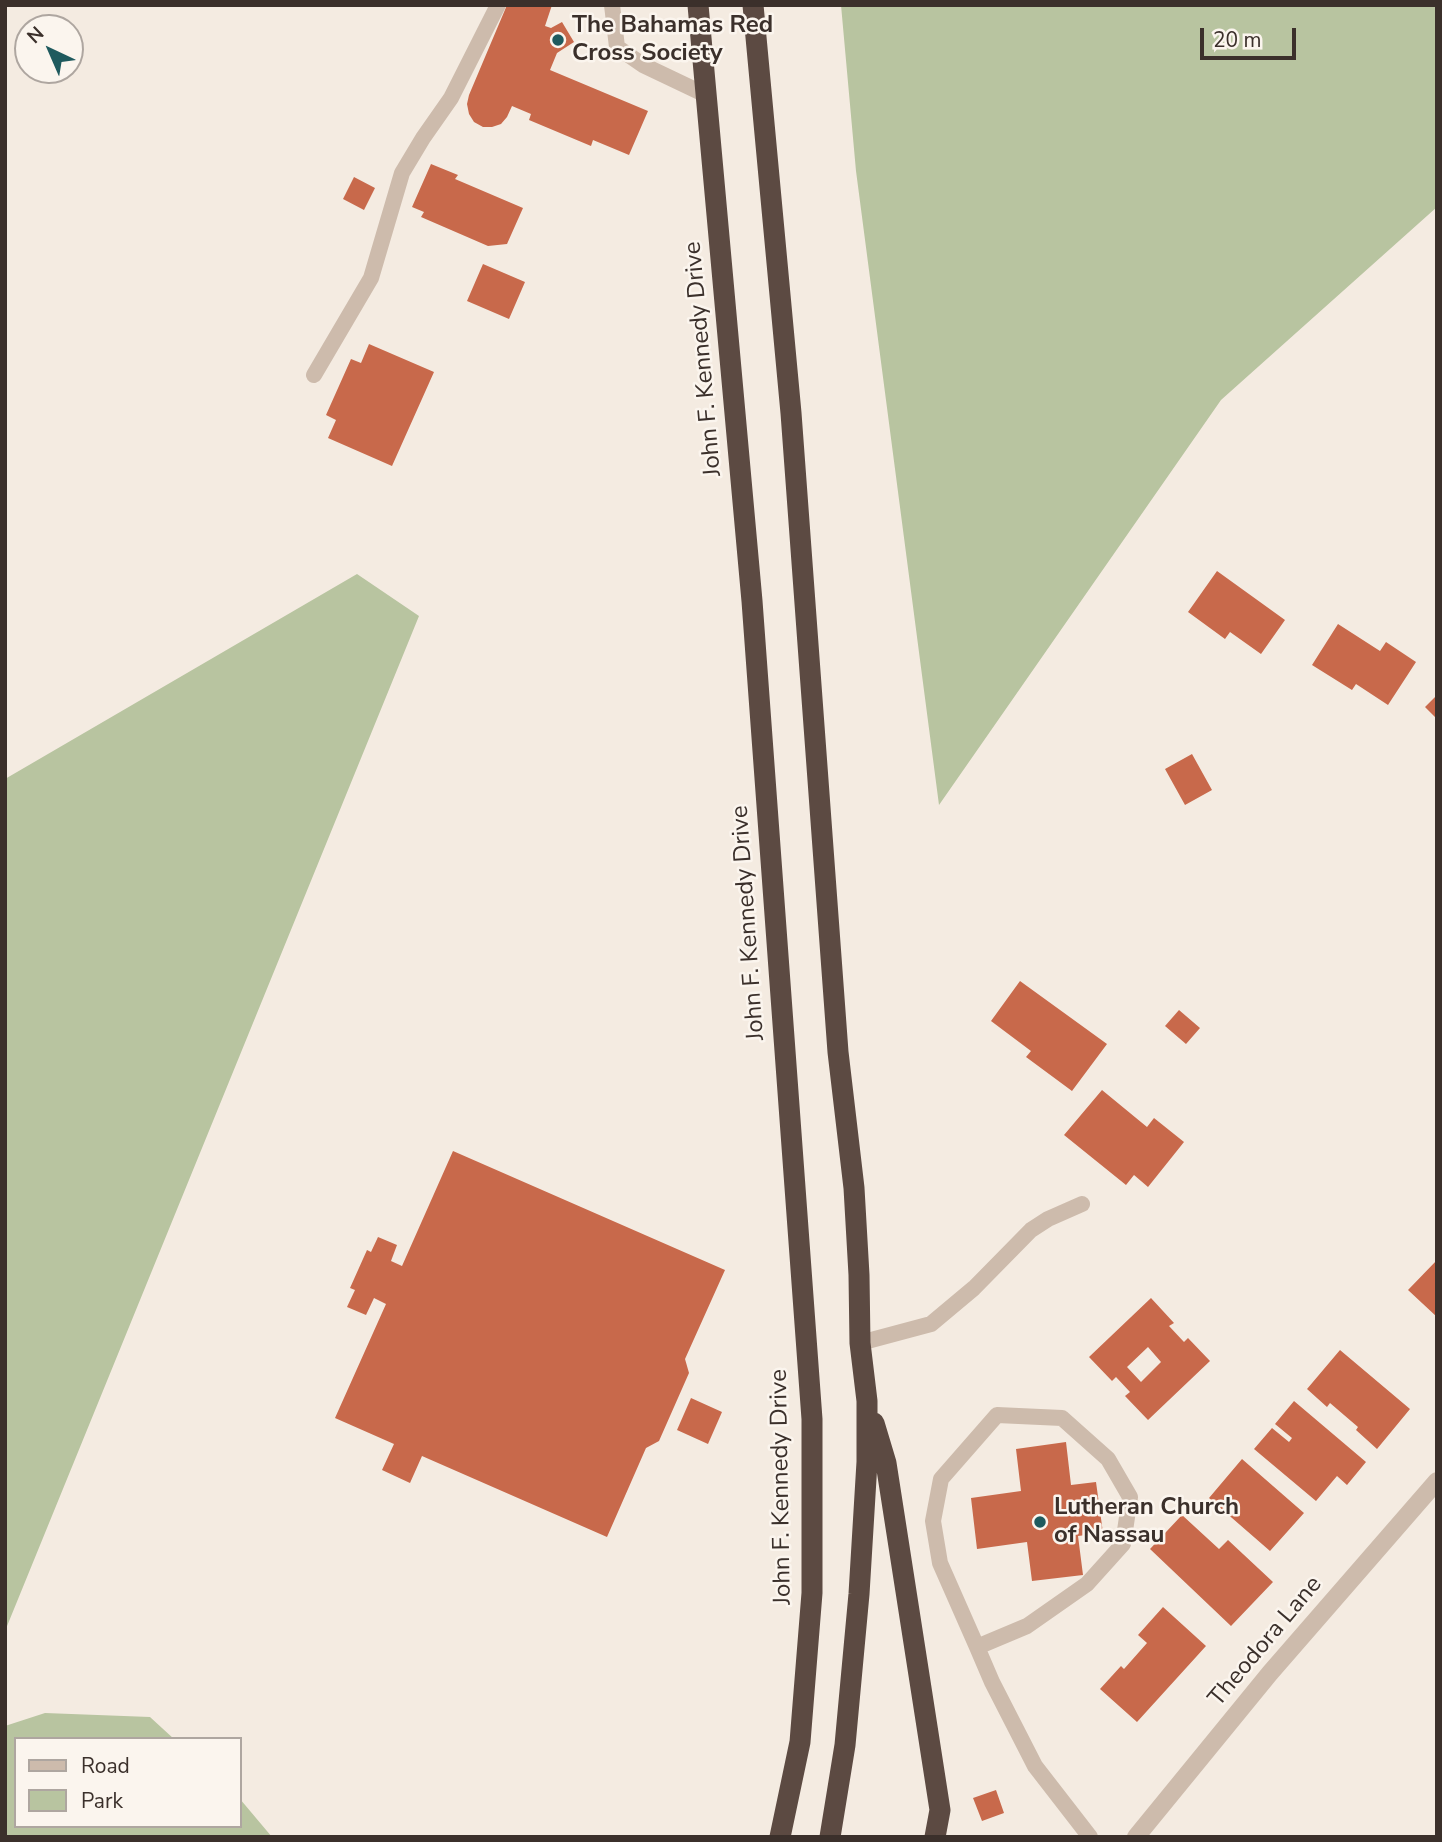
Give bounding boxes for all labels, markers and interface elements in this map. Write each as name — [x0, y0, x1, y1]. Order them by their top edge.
place label: The Bahamas Red Cross Society — [572, 12, 773, 68]
north arrow — [14, 14, 84, 84]
scale bar — [1204, 14, 1300, 58]
text: N — [22, 21, 50, 50]
text: 20 m — [1213, 26, 1262, 54]
marker: The Bahamas Red Cross Society — [550, 32, 566, 48]
street label: John F. Kennedy Drive — [679, 240, 729, 478]
street label: John F. Kennedy Drive — [726, 804, 772, 1042]
street label: John F. Kennedy Drive — [766, 1369, 798, 1605]
place label: Lutheran Church of Nassau — [1054, 1494, 1239, 1550]
marker: Lutheran Church of Nassau — [1032, 1514, 1048, 1530]
street label: Theodora Lane — [1203, 1571, 1329, 1713]
legend — [14, 1737, 242, 1828]
text: Road — [81, 1752, 130, 1780]
text: Park — [81, 1787, 123, 1815]

